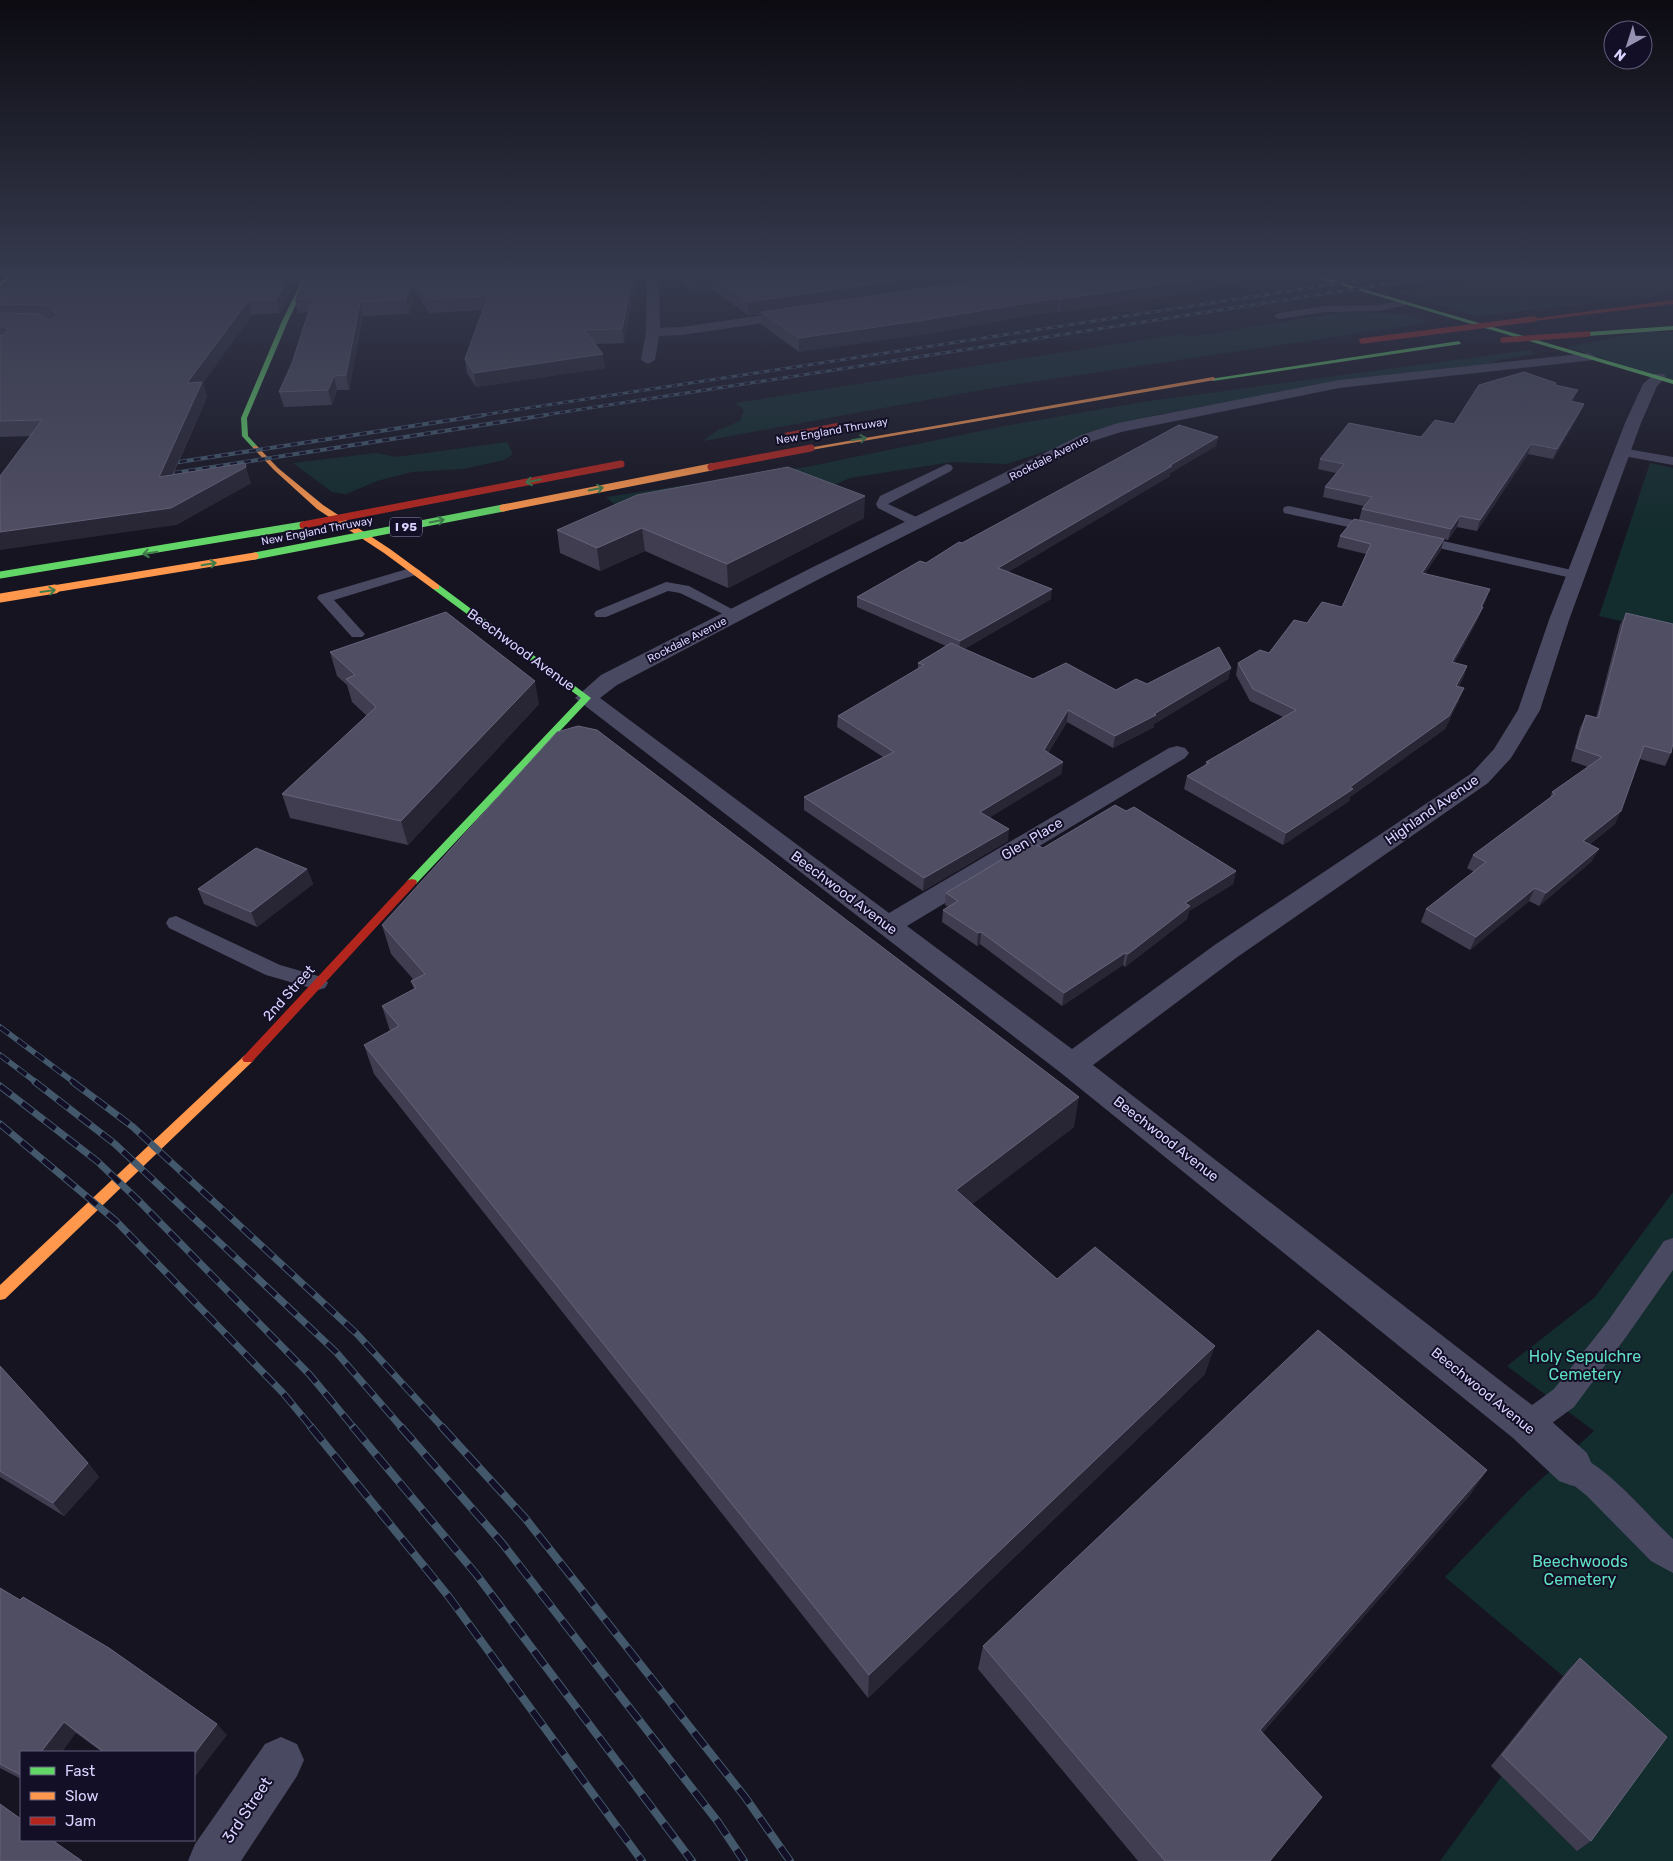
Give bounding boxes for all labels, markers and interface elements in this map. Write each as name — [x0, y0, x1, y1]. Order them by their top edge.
north arrow — [1603, 20, 1653, 70]
text: N — [1611, 45, 1629, 64]
street label: New England Thruway — [775, 415, 889, 447]
street label: Rockdale Avenue — [1007, 432, 1091, 484]
one-way arrow — [850, 434, 866, 443]
one-way arrow — [526, 477, 542, 487]
one-way arrow — [588, 483, 604, 493]
street label: New England Thruway — [260, 514, 374, 548]
one-way arrow — [429, 515, 445, 525]
road number: I 95 — [390, 518, 422, 536]
one-way arrow — [142, 548, 158, 558]
one-way arrow — [200, 559, 216, 569]
one-way arrow — [40, 585, 56, 595]
street label: Beechwood Avenue — [464, 605, 578, 695]
street label: Rockdale Avenue — [645, 614, 729, 666]
street label: Highland Avenue — [1382, 771, 1482, 849]
street label: Glen Place — [998, 814, 1066, 864]
street label: Beechwood Avenue — [787, 847, 901, 939]
street label: 2nd Street — [260, 961, 319, 1024]
street label: Beechwood Avenue — [1110, 1093, 1222, 1185]
street label: Beechwood Avenue — [1428, 1344, 1538, 1438]
park label: Holy Sepulchre Cemetery — [1529, 1347, 1641, 1384]
park label: Beechwoods Cemetery — [1532, 1552, 1628, 1589]
legend — [20, 1751, 195, 1841]
text: Fast — [65, 1762, 95, 1780]
street label: 3rd Street — [218, 1774, 276, 1846]
text: Slow — [65, 1787, 98, 1805]
text: Jam — [65, 1812, 96, 1830]

